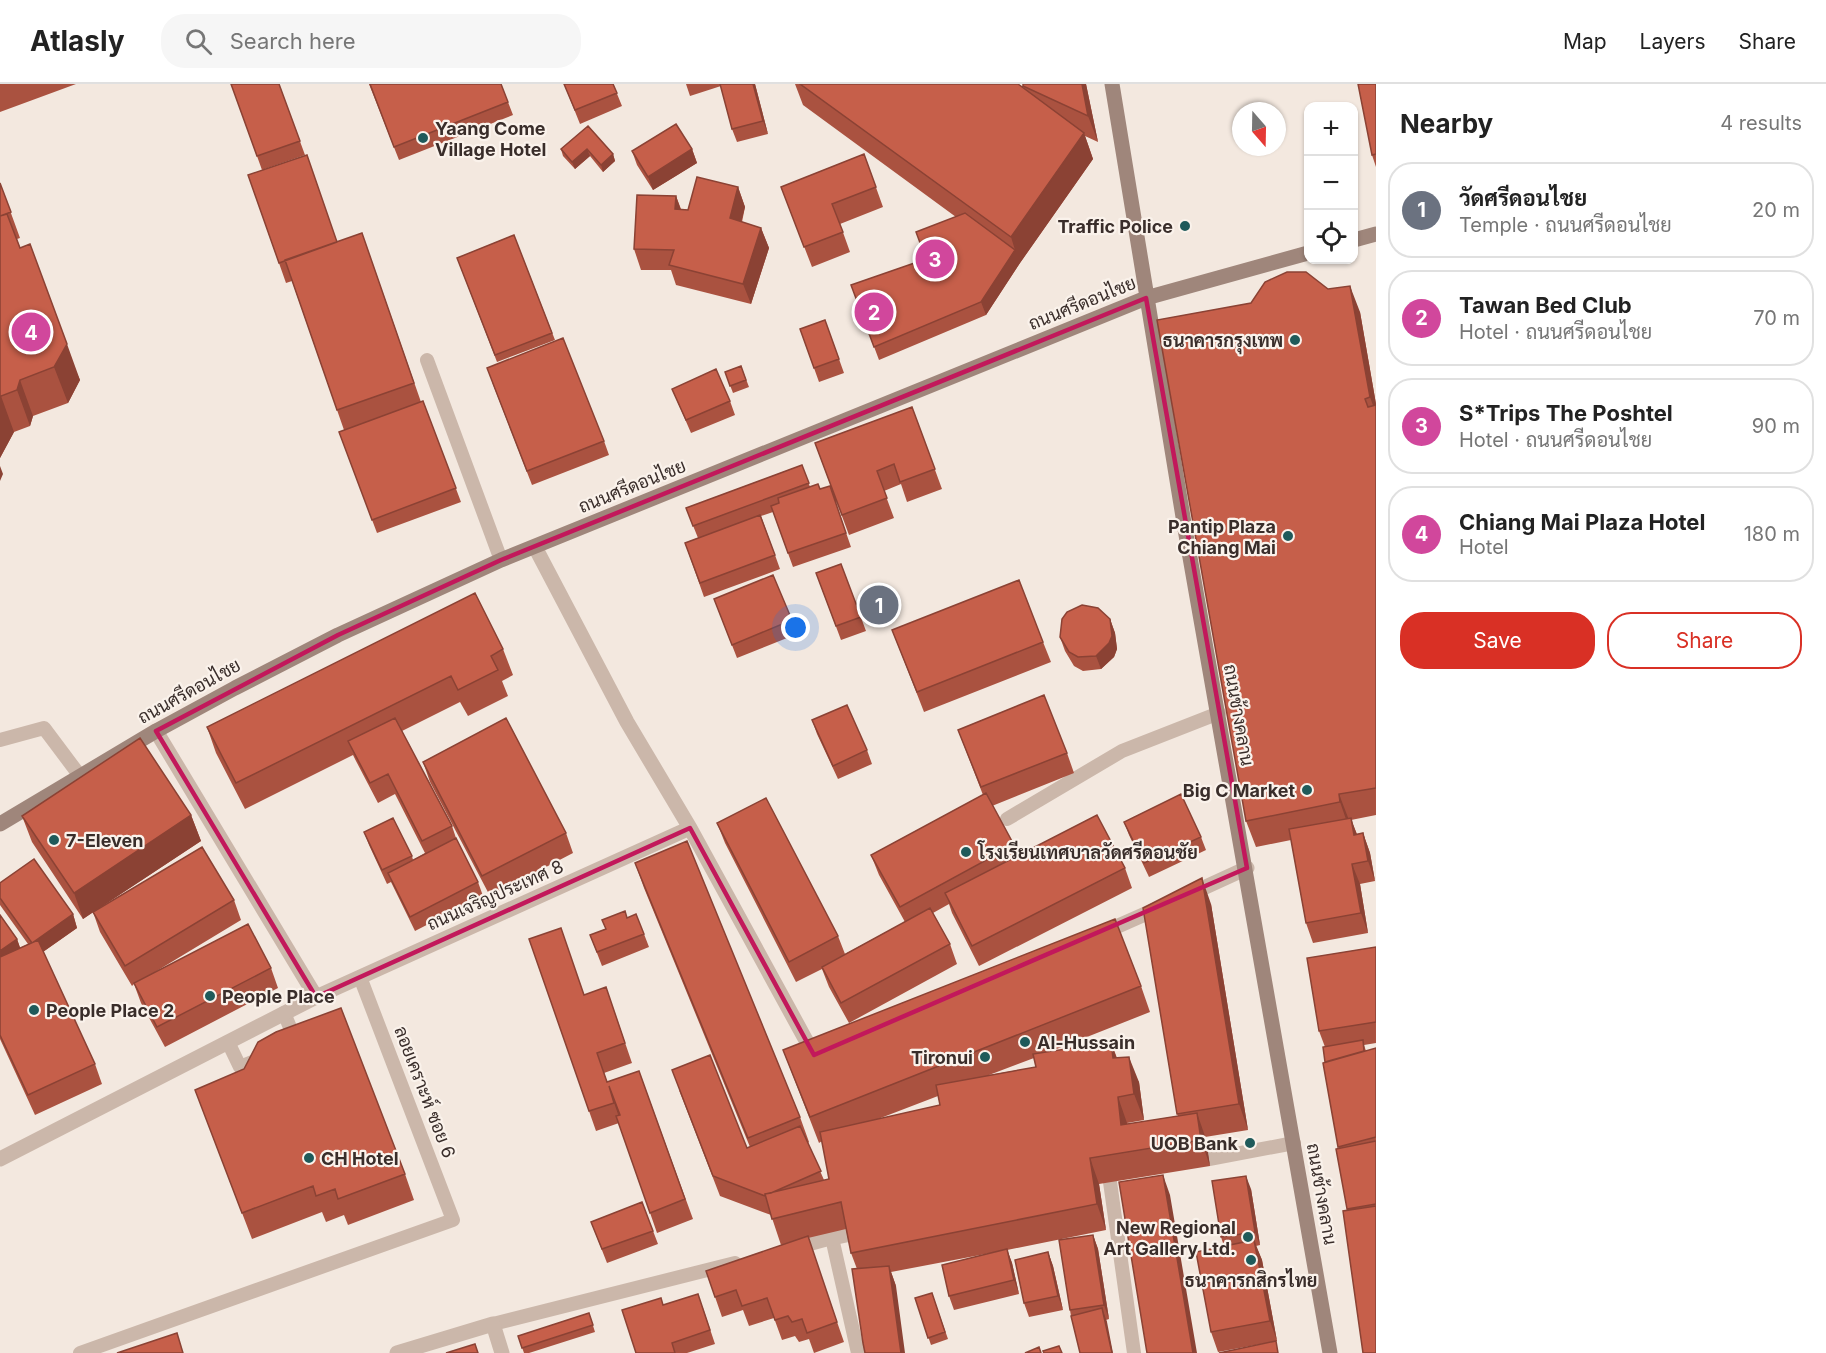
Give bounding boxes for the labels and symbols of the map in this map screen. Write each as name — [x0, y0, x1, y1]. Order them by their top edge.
north arrow — [1232, 102, 1286, 156]
place label: Yaang Come Village Hotel — [435, 118, 546, 160]
marker: Yaang Come Village Hotel — [416, 131, 430, 145]
place label: Traffic Police — [1057, 216, 1173, 237]
marker: Traffic Police — [1178, 219, 1192, 233]
pin: 3 — [916, 236, 954, 282]
street label: ถนนศรีดอนไชย — [1025, 270, 1139, 334]
pin: 2 — [854, 290, 894, 334]
pin: 4 — [12, 310, 51, 354]
place label: ธนาคารกรุงเทพ — [1162, 330, 1283, 355]
marker: ธนาคารกรุงเทพ — [1288, 333, 1302, 347]
street label: ถนนศรีดอนไชย — [575, 453, 689, 517]
place label: Pantip Plaza Chiang Mai — [1168, 516, 1276, 558]
marker: Pantip Plaza Chiang Mai — [1281, 529, 1295, 543]
pin: 1 — [860, 582, 898, 628]
your location — [781, 613, 810, 642]
street label: ถนนศรีดอนไชย — [133, 652, 244, 728]
street label: ถนนช้างคลาน — [1220, 662, 1259, 767]
place label: Big C Market — [1183, 780, 1295, 801]
marker: Big C Market — [1300, 783, 1314, 797]
place label: 7-Eleven — [66, 830, 144, 851]
marker: 7-Eleven — [47, 833, 61, 847]
place label: โรงเรียนเทศบาลวัดศรีดอนชัย — [977, 840, 1198, 863]
marker: โรงเรียนเทศบาลวัดศรีดอนชัย — [959, 845, 973, 859]
street label: ถนนเจริญประเทศ 8 — [423, 855, 567, 935]
place label: People Place — [222, 986, 335, 1007]
marker: People Place — [203, 989, 217, 1003]
place label: People Place 2 — [46, 1000, 174, 1021]
marker: People Place 2 — [27, 1003, 41, 1017]
street label: ลอยเคราะห์ ซอย 6 — [390, 1022, 462, 1161]
place label: Al-Hussain — [1037, 1032, 1135, 1053]
marker: Al-Hussain — [1018, 1035, 1032, 1049]
place label: Tironui — [911, 1047, 973, 1068]
marker: Tironui — [978, 1050, 992, 1064]
place label: UOB Bank — [1151, 1133, 1239, 1154]
marker: UOB Bank — [1243, 1136, 1257, 1150]
street label: ถนนช้างคลาน — [1303, 1141, 1342, 1246]
place label: CH Hotel — [321, 1148, 399, 1169]
marker: CH Hotel — [302, 1151, 316, 1165]
place label: New Regional Art Gallery Ltd. — [1103, 1217, 1236, 1259]
marker: New Regional Art Gallery Ltd. — [1241, 1230, 1255, 1244]
marker: ธนาคารกสิกรไทย — [1244, 1253, 1258, 1267]
place label: ธนาคารกสิกรไทย — [1185, 1268, 1317, 1291]

